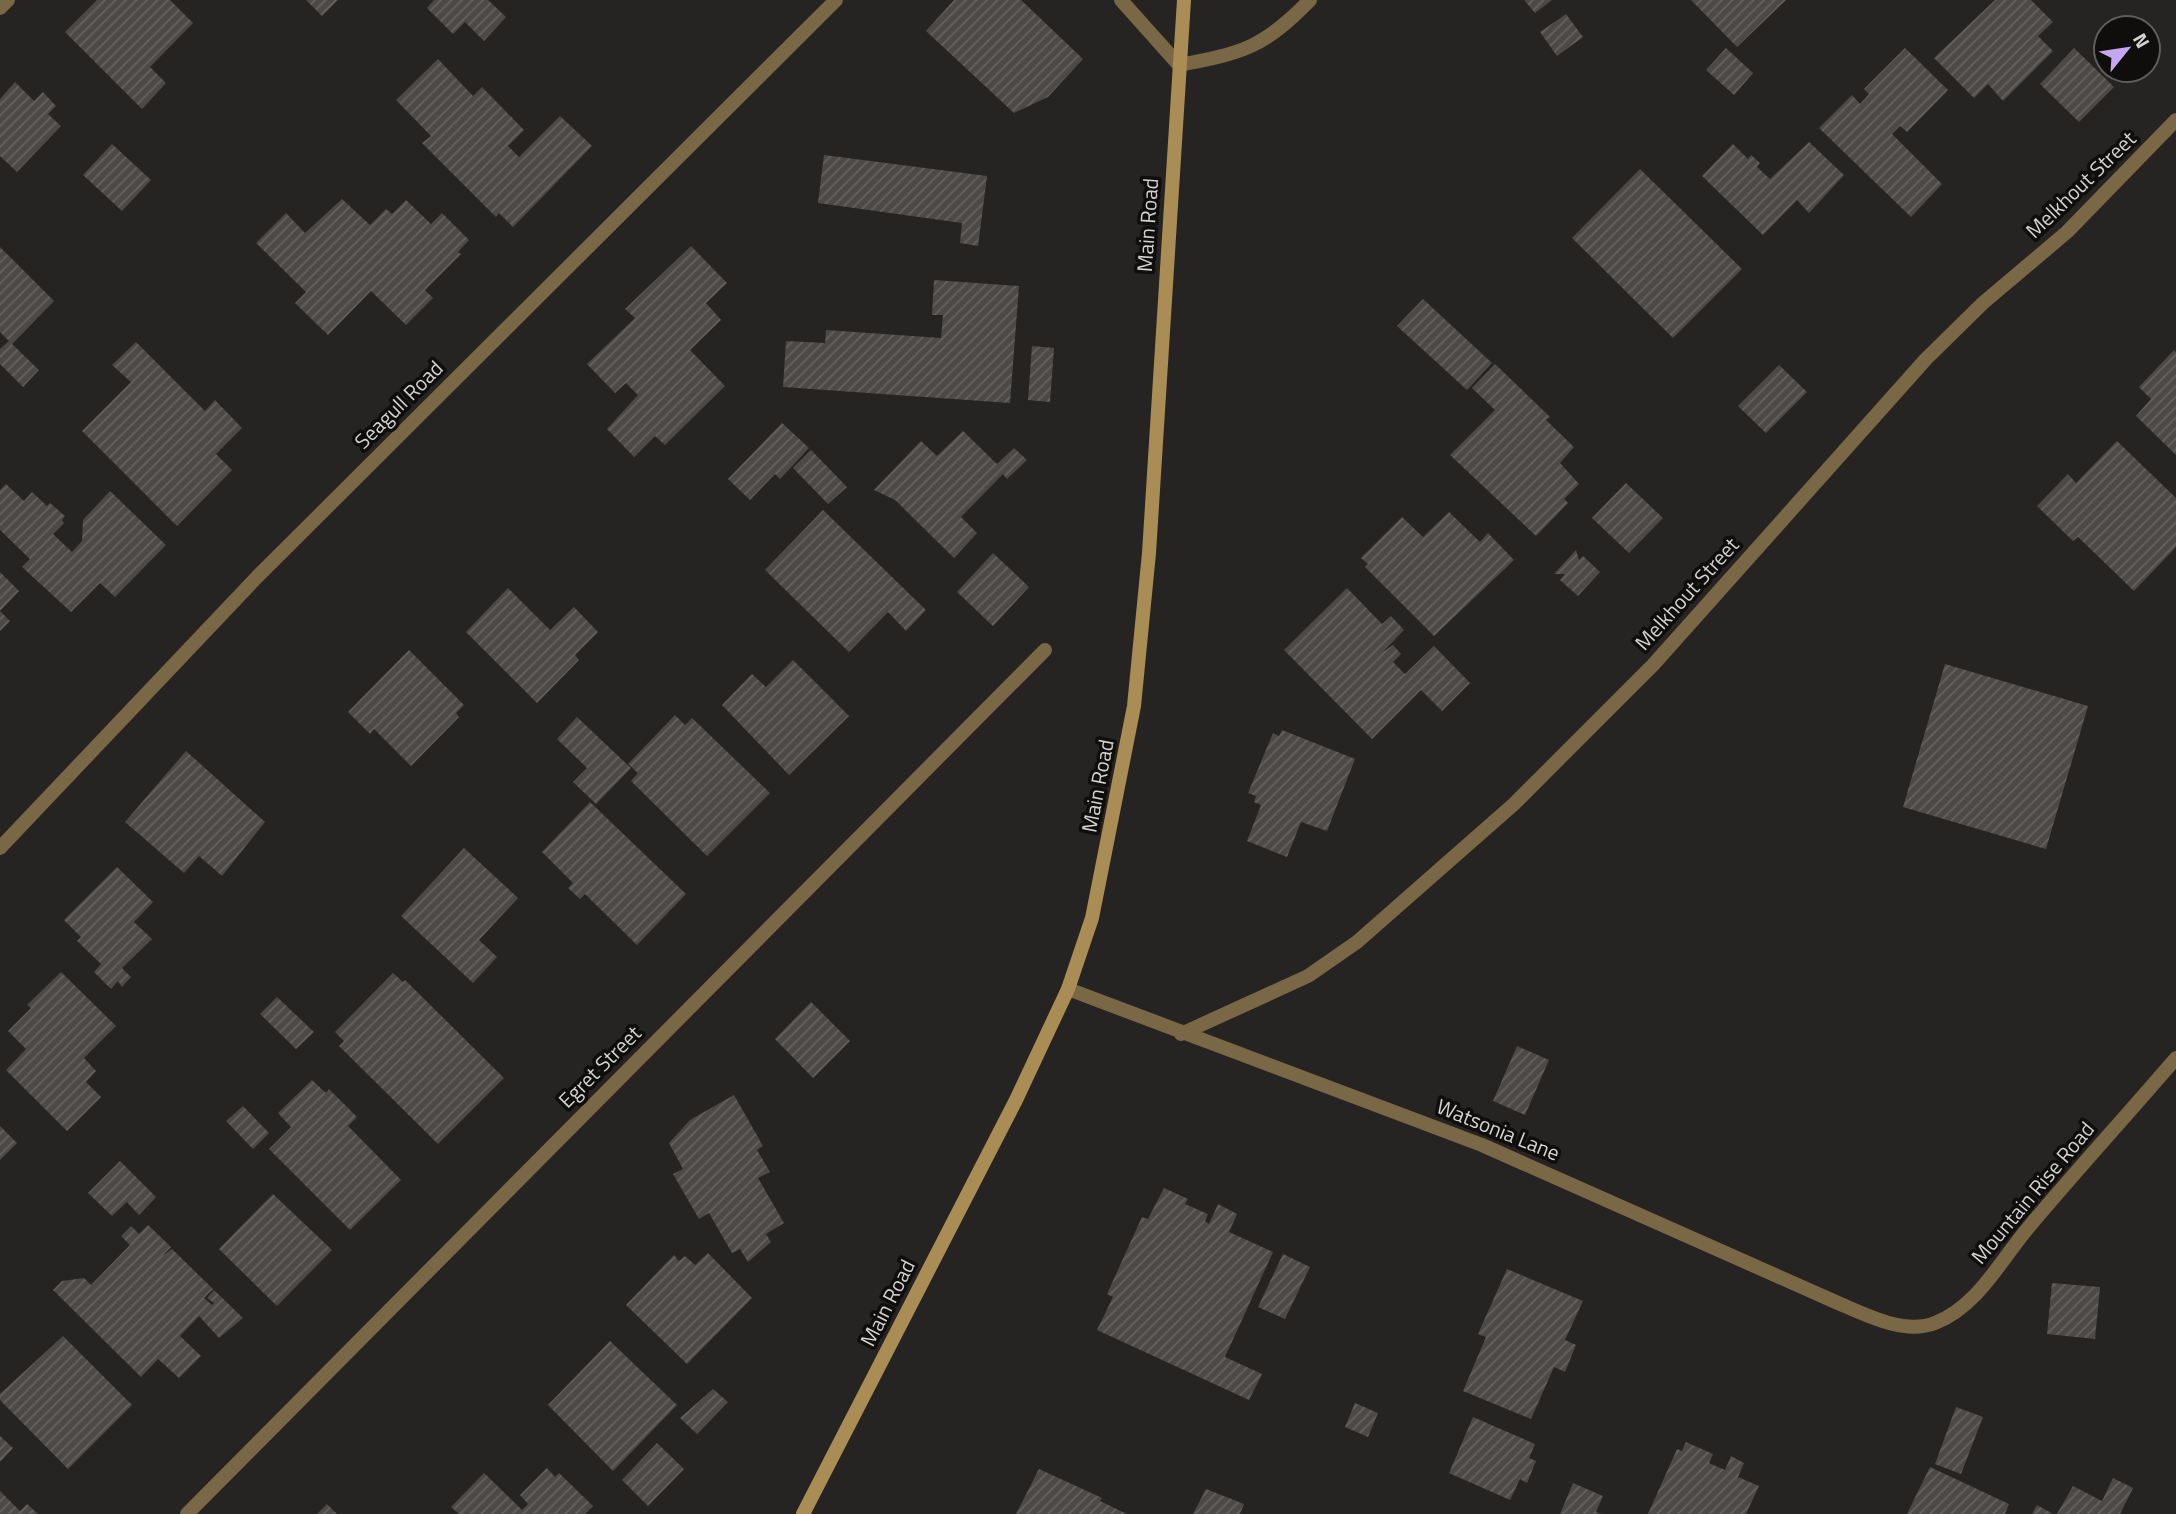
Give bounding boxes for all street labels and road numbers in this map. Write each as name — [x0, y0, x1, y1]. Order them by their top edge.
street label: Melkhout Street — [2018, 123, 2143, 245]
street label: Main Road — [1128, 177, 1166, 273]
street label: Seagull Road — [347, 353, 450, 456]
street label: Melkhout Street — [1627, 529, 1746, 657]
street label: Main Road — [1072, 737, 1122, 835]
street label: Egret Street — [551, 1017, 648, 1115]
street label: Watsonia Lane — [1432, 1090, 1565, 1168]
street label: Mountain Rise Road — [1963, 1114, 2101, 1271]
street label: Main Road — [851, 1253, 923, 1352]

